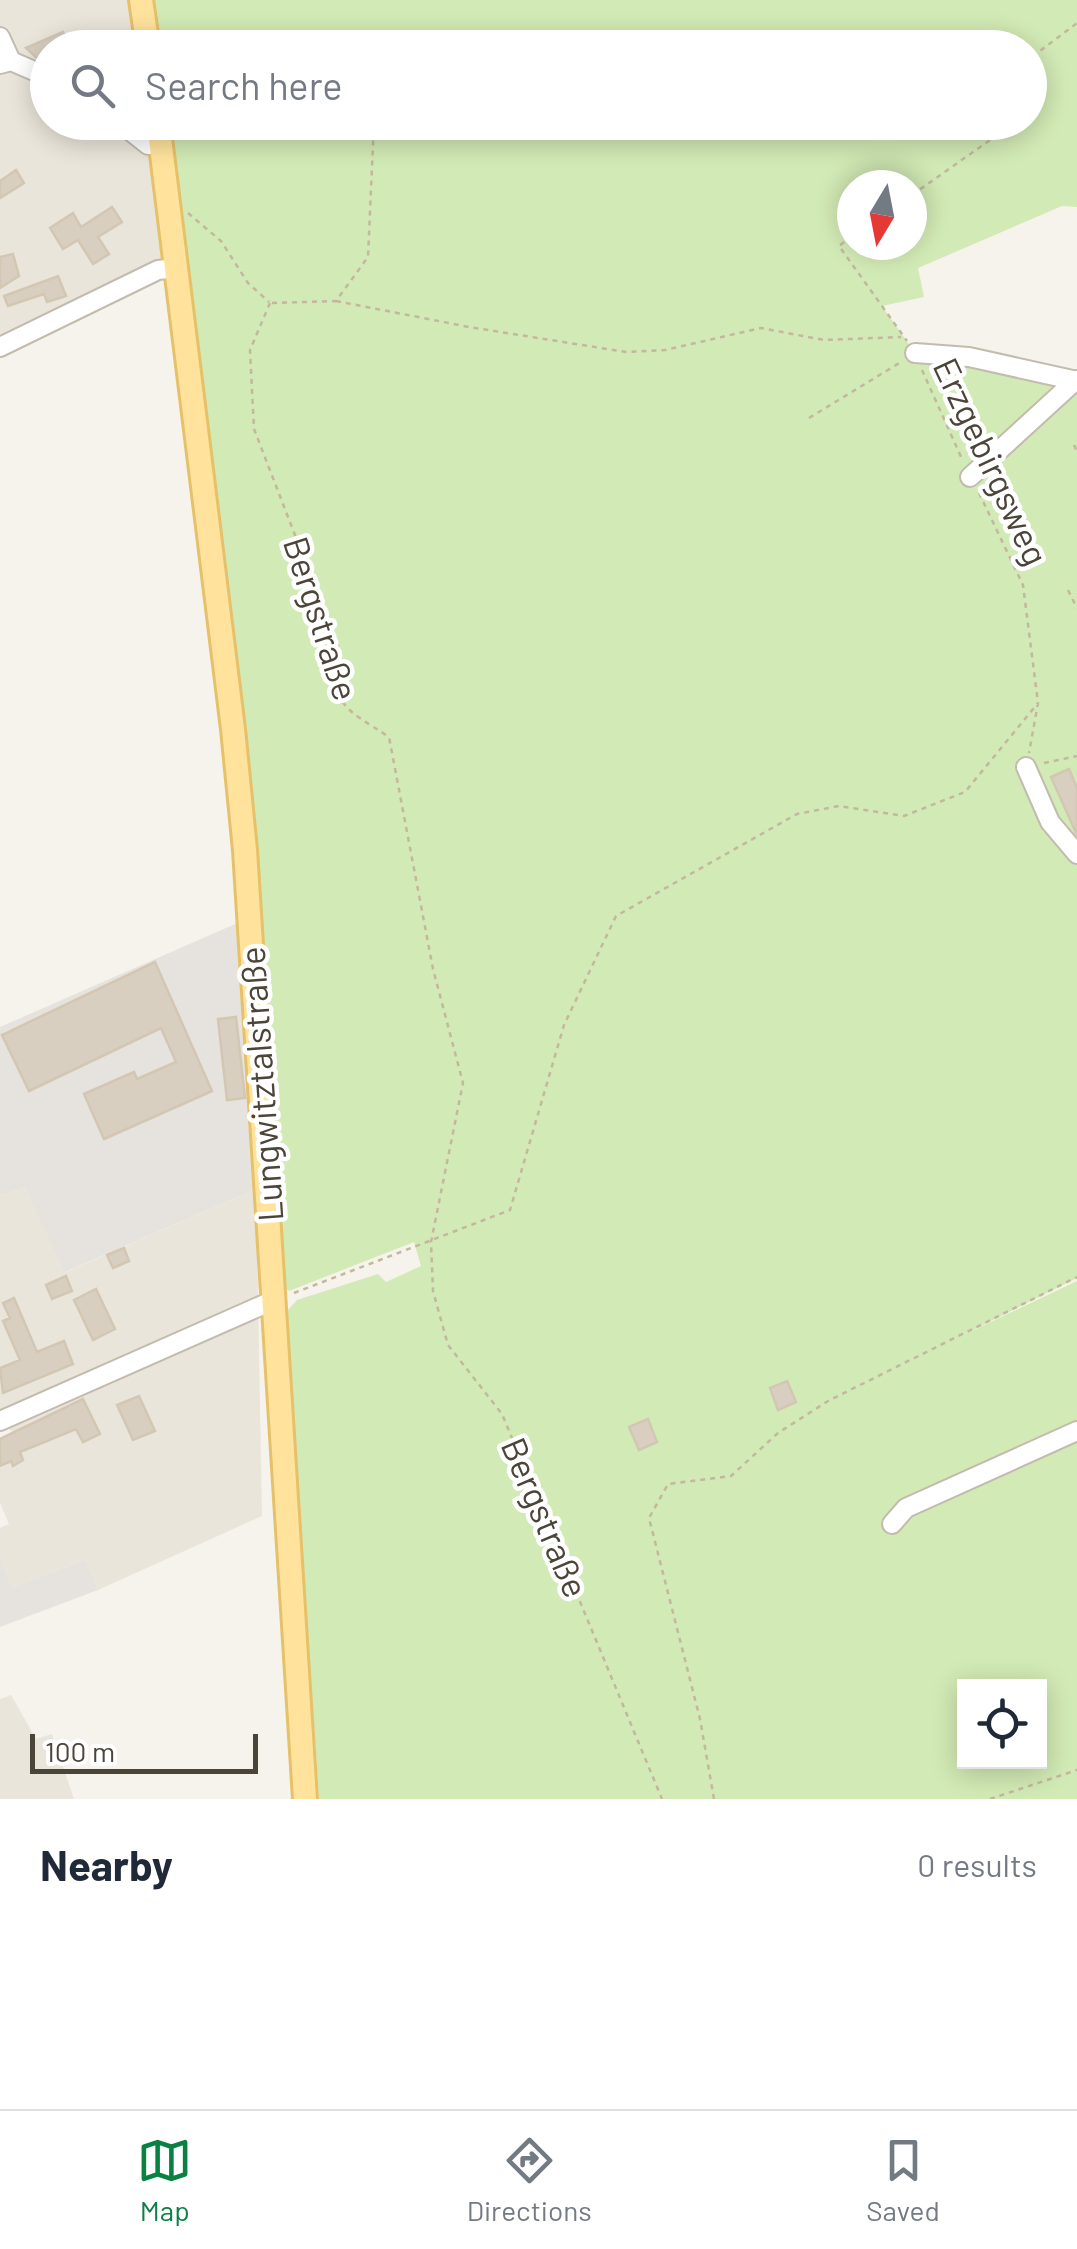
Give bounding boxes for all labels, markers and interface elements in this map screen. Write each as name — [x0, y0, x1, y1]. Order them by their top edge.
search box — [30, 30, 1047, 140]
icon: search — [65, 58, 120, 113]
text: Search here — [145, 62, 343, 108]
north arrow — [837, 170, 927, 260]
street label: Erzgebirgsweg — [926, 351, 1058, 571]
street label: Bergstraße — [276, 531, 368, 705]
street label: Lungwitztalstraße — [229, 945, 291, 1223]
street label: Bergstraße — [494, 1431, 598, 1603]
map controls — [957, 1679, 1047, 1769]
button: locate — [957, 1679, 1047, 1769]
scale bar — [30, 1729, 258, 1774]
text: 100 m — [45, 1734, 115, 1768]
text: Nearby — [40, 1839, 173, 1889]
text: 0 results — [917, 1845, 1037, 1883]
tab: Map — [137, 2133, 192, 2227]
tab: Directions — [467, 2133, 592, 2227]
tab: Saved — [866, 2133, 940, 2227]

